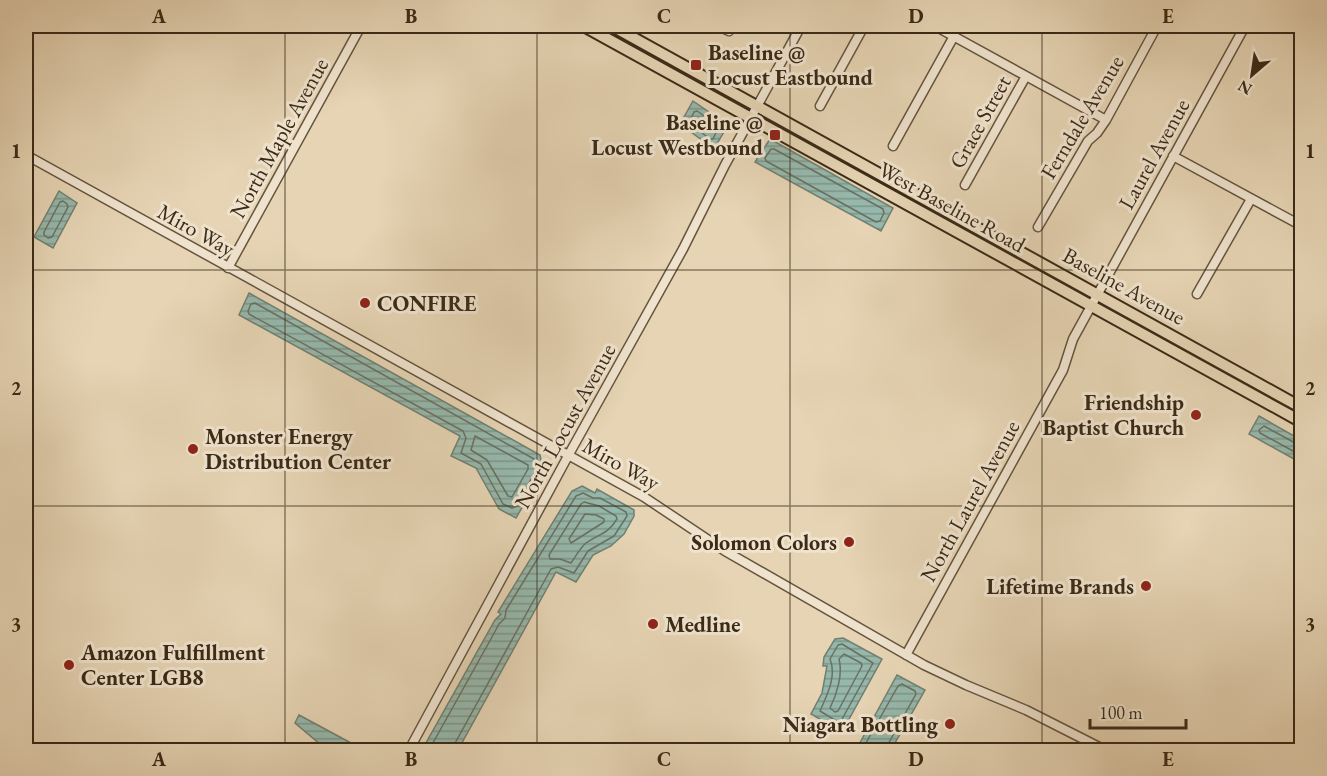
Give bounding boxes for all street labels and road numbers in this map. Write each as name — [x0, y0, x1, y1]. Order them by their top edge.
street label: Ferndale Avenue — [1034, 49, 1131, 184]
street label: North Maple Avenue — [223, 52, 335, 223]
street label: Grace Street — [943, 70, 1017, 174]
street label: Laurel Avenue — [1112, 93, 1196, 214]
street label: West Baseline Road — [873, 155, 1031, 260]
street label: Miro Way — [152, 197, 240, 263]
street label: Baseline Avenue — [1058, 240, 1191, 332]
street label: North Locust Avenue — [508, 338, 623, 514]
street label: North Laurel Avenue — [914, 415, 1027, 587]
street label: Miro Way — [577, 431, 665, 497]

